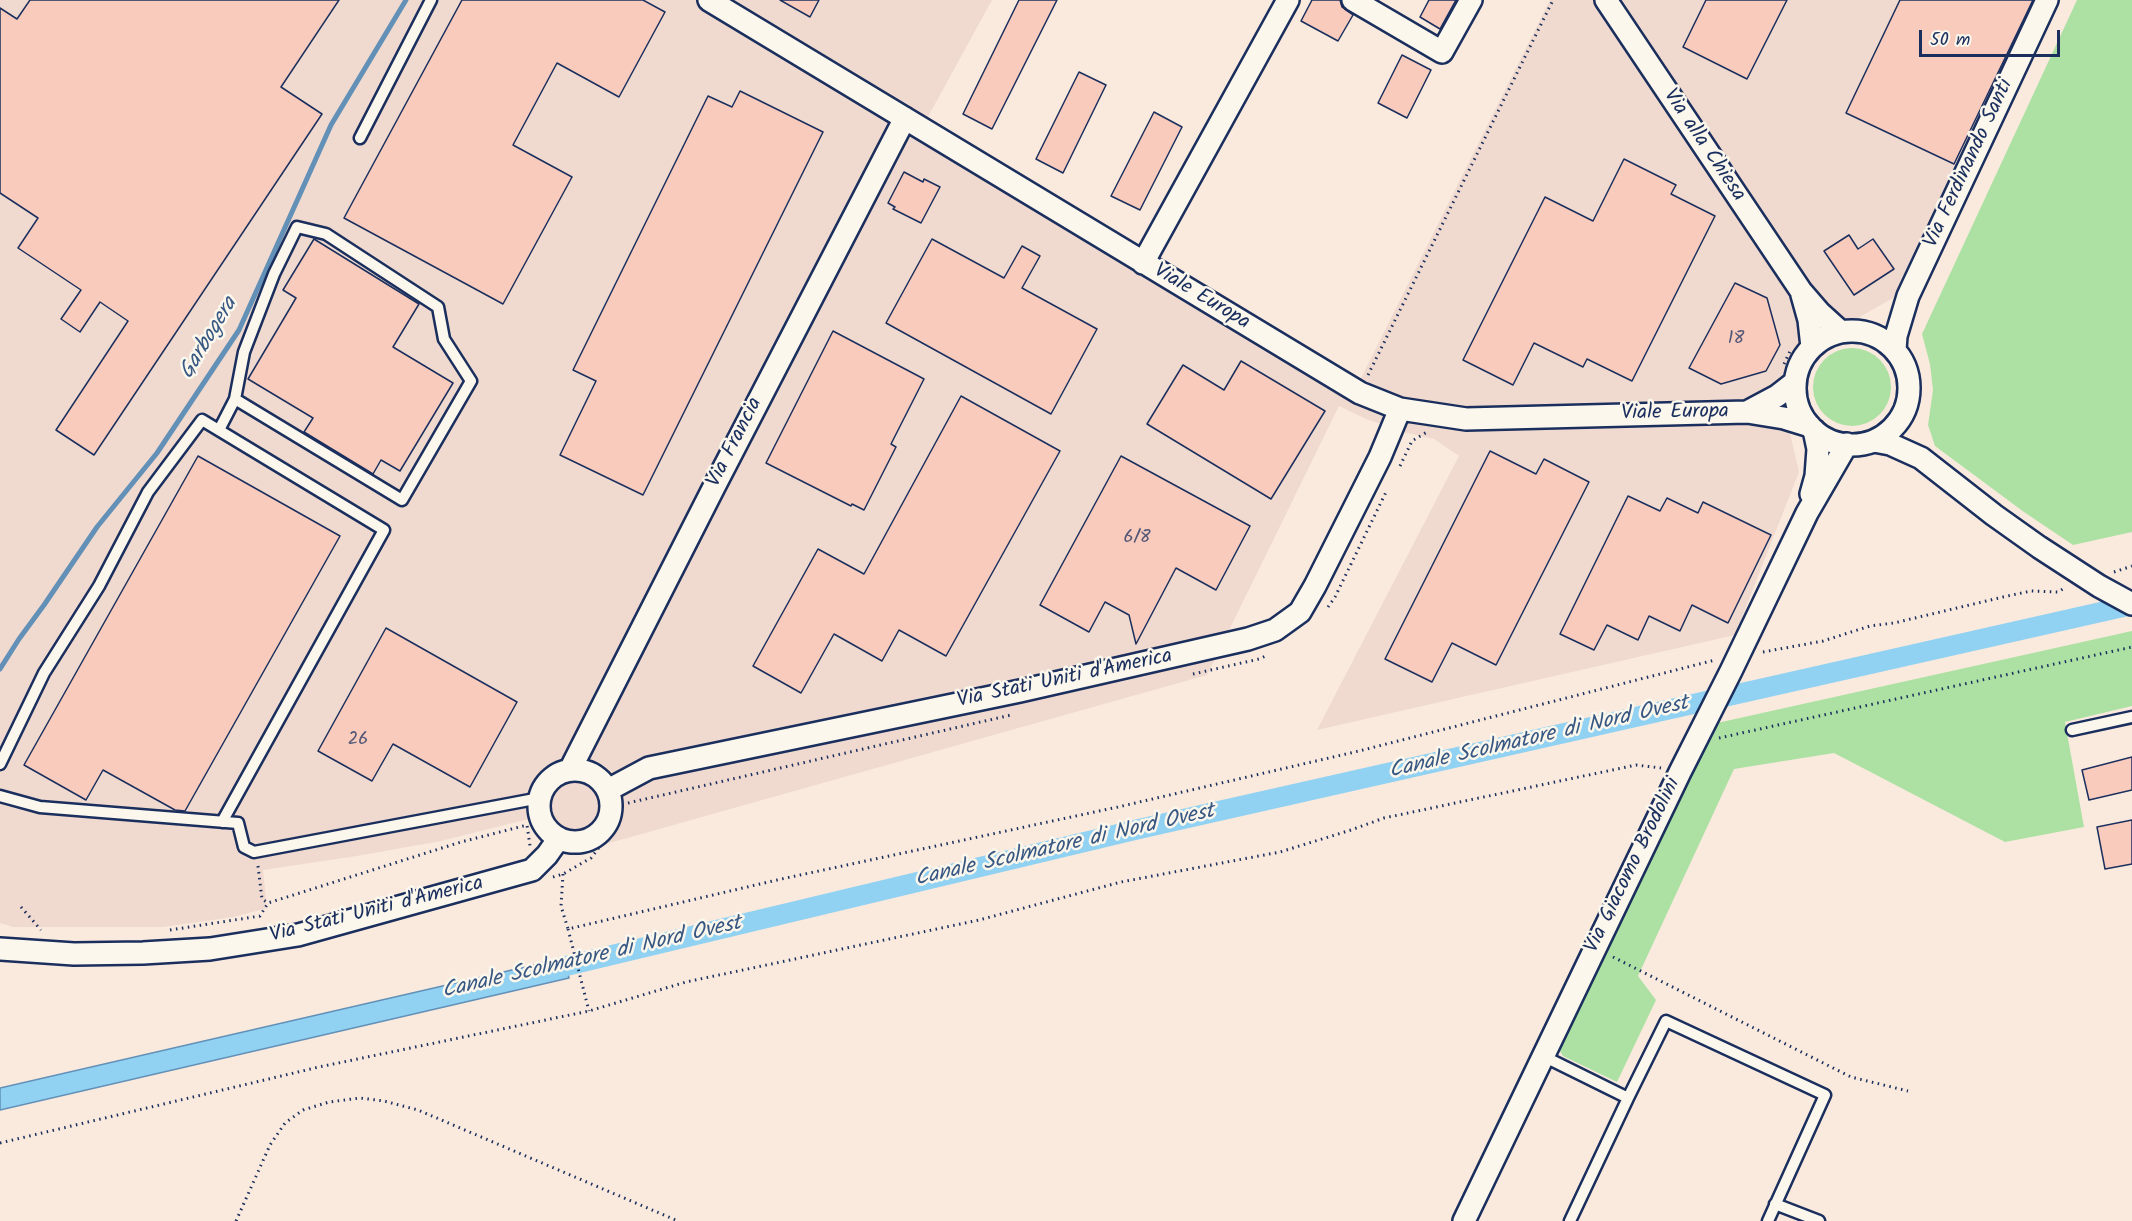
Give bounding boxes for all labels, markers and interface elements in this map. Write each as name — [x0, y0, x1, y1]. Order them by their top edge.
scale bar — [1922, 18, 2063, 56]
text: 50 m — [1930, 26, 1970, 55]
street label: Via Ferdinando Santi — [1920, 76, 2020, 252]
street label: Via alla Chiesa — [1656, 85, 1750, 207]
street label: Viale Europa — [1148, 259, 1254, 337]
water label: Garbogera — [175, 293, 245, 385]
house number: 18 — [1728, 329, 1744, 351]
street label: Via Francia — [703, 394, 769, 492]
street label: Viale Europa — [1621, 400, 1729, 428]
house number: 6/8 — [1123, 528, 1151, 550]
street label: Via Stati Uniti d'America — [955, 645, 1175, 715]
water label: Canale Scolmatore di Nord Ovest — [1387, 692, 1691, 786]
house number: 26 — [348, 730, 368, 752]
street label: Via Giacomo Brodolini — [1581, 774, 1687, 958]
water label: Canale Scolmatore di Nord Ovest — [913, 800, 1217, 894]
street label: Via Stati Uniti d'America — [268, 872, 486, 950]
water label: Canale Scolmatore di Nord Ovest — [440, 912, 744, 1006]

